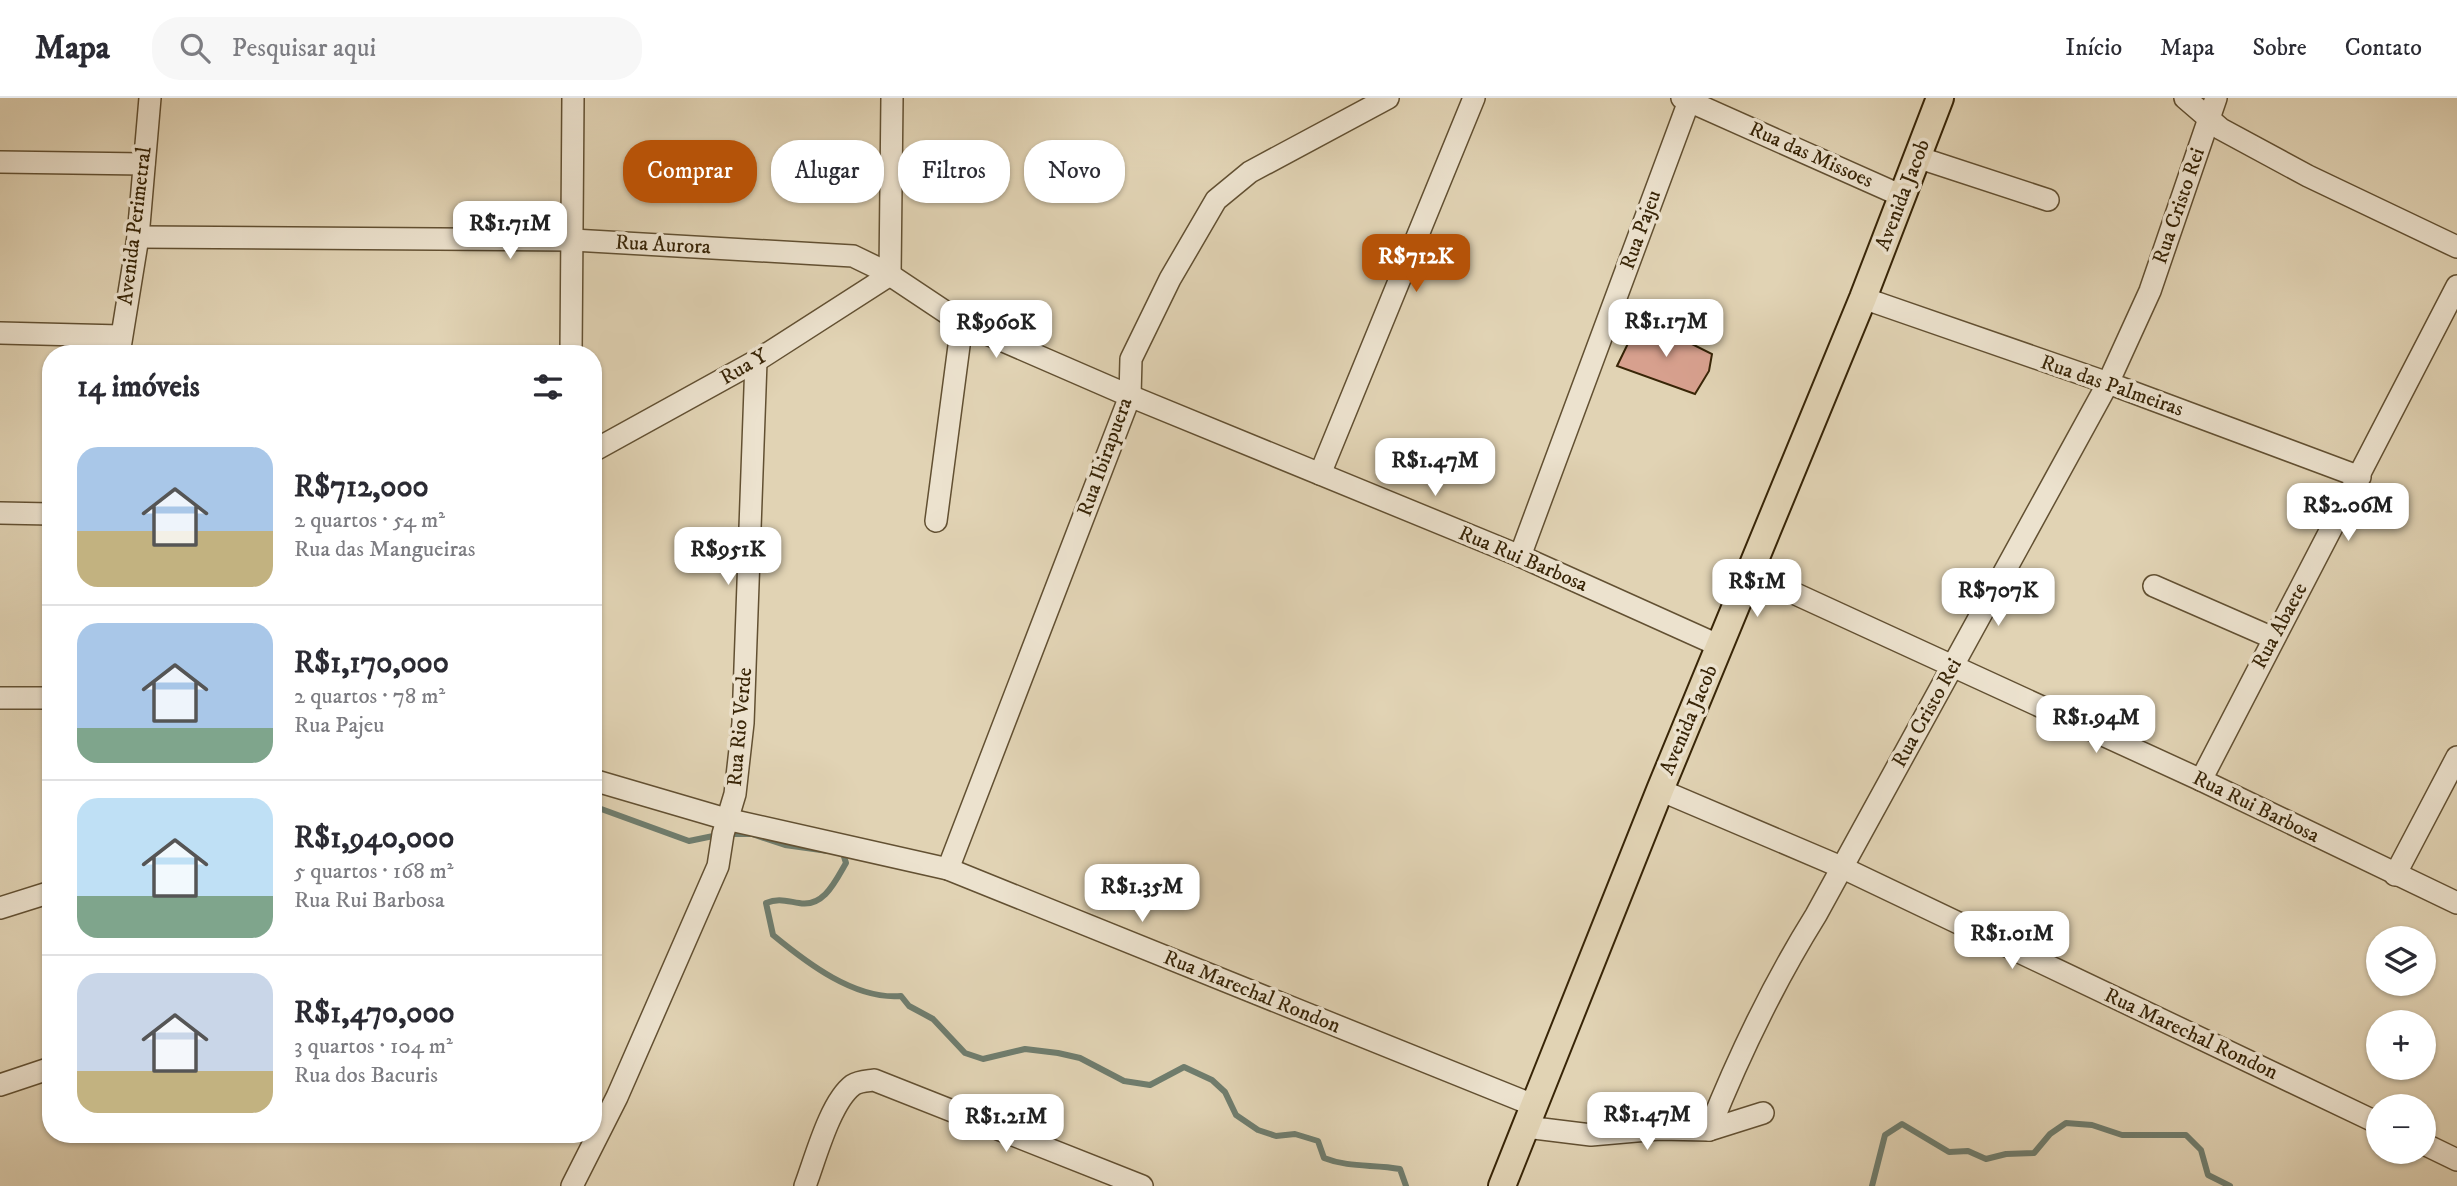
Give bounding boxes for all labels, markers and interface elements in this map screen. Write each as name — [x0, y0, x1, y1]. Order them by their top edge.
search box — [152, 17, 642, 80]
text: Mapa — [35, 28, 110, 69]
icon: search — [176, 29, 214, 67]
text: Pesquisar aqui — [232, 32, 376, 65]
text: Início — [2065, 33, 2122, 63]
text: Mapa — [2160, 33, 2214, 63]
text: Sobre — [2252, 33, 2307, 63]
text: Contato — [2345, 33, 2422, 63]
street label: Rua das Missoes — [1745, 116, 1877, 194]
street label: Avenida Jacob — [1870, 136, 1936, 254]
chip: Comprar — [623, 140, 757, 203]
chip: Alugar — [771, 140, 884, 203]
chip: Filtros — [898, 140, 1010, 203]
chip: Novo — [1024, 140, 1125, 203]
street label: Avenida Perimetral — [112, 145, 158, 307]
street label: Rua Cristo Rei — [2147, 145, 2211, 267]
street label: Rua Pajeu — [1615, 187, 1667, 273]
pin: R$1.71M — [445, 202, 575, 261]
text: R$1.71M — [469, 209, 551, 238]
street label: Rua Aurora — [615, 230, 712, 260]
pin: R$712K — [1359, 234, 1473, 294]
text: R$712K — [1378, 242, 1454, 271]
pin: R$960K — [939, 300, 1053, 360]
pin: R$1.17M — [1601, 300, 1731, 359]
text: R$1.17M — [1624, 307, 1708, 336]
text: R$960K — [956, 308, 1036, 337]
street label: Rua Y — [716, 343, 773, 391]
street label: Rua das Palmeiras — [2037, 349, 2187, 423]
icon: filters — [529, 368, 567, 406]
text: 14 imóveis — [77, 369, 200, 406]
street label: Rua Ibirapuera — [1072, 394, 1138, 520]
pin: R$1.47M — [1370, 438, 1500, 498]
text: R$1.47M — [1391, 446, 1479, 475]
text: R$712,000 — [294, 469, 429, 506]
icon: home — [133, 475, 217, 559]
pin: R$2.06M — [2283, 484, 2413, 543]
text: R$2.06M — [2303, 491, 2393, 520]
text: 2 quartos · 54 m² — [294, 506, 445, 535]
street label: Rua Rui Barbosa — [1455, 520, 1591, 598]
pin: R$951K — [671, 528, 785, 587]
text: Rua das Mangueiras — [294, 535, 476, 564]
text: R$951K — [690, 535, 766, 564]
pin: R$1M — [1716, 560, 1798, 619]
text: R$1M — [1728, 567, 1786, 596]
pin: R$707K — [1941, 568, 2055, 628]
text: R$707K — [1958, 576, 2038, 605]
street label: Rua Abaete — [2247, 578, 2314, 674]
text: R$1,170,000 — [294, 645, 449, 682]
icon: home — [133, 651, 217, 735]
street label: Rua Cristo Rei — [1886, 654, 1968, 772]
street label: Avenida Jacob — [1654, 661, 1724, 779]
street label: Rua Rio Verde — [722, 666, 758, 788]
text: 2 quartos · 78 m² — [294, 682, 445, 711]
pin: R$1.94M — [2031, 696, 2161, 755]
text: R$1.94M — [2052, 703, 2140, 732]
text: Rua Pajeu — [294, 711, 384, 740]
street label: Rua Rui Barbosa — [2188, 765, 2324, 849]
text: R$1,940,000 — [294, 820, 454, 857]
icon: home — [133, 826, 217, 910]
text: 5 quartos · 168 m² — [294, 857, 454, 886]
pin: R$1.35M — [1077, 864, 1207, 924]
text: R$1.35M — [1101, 872, 1183, 901]
text: Rua Rui Barbosa — [294, 886, 445, 915]
pin: R$1.01M — [1947, 912, 2077, 971]
text: R$1.01M — [1970, 919, 2054, 948]
map controls — [2366, 926, 2436, 1164]
button: layers — [2366, 926, 2436, 996]
street label: Rua Marechal Rondon — [1160, 945, 1344, 1039]
street label: Rua Marechal Rondon — [2100, 982, 2282, 1086]
text: R$1,470,000 — [294, 995, 455, 1032]
icon: home — [133, 1001, 217, 1085]
button: + — [2366, 1010, 2436, 1080]
text: 3 quartos · 104 m² — [294, 1032, 453, 1061]
text: Rua dos Bacuris — [294, 1061, 438, 1090]
pin: R$1.47M — [1582, 1093, 1712, 1152]
pin: R$1.21M — [941, 1094, 1071, 1154]
button: − — [2366, 1094, 2436, 1164]
text: R$1.47M — [1603, 1100, 1691, 1129]
text: R$1.21M — [965, 1102, 1047, 1131]

